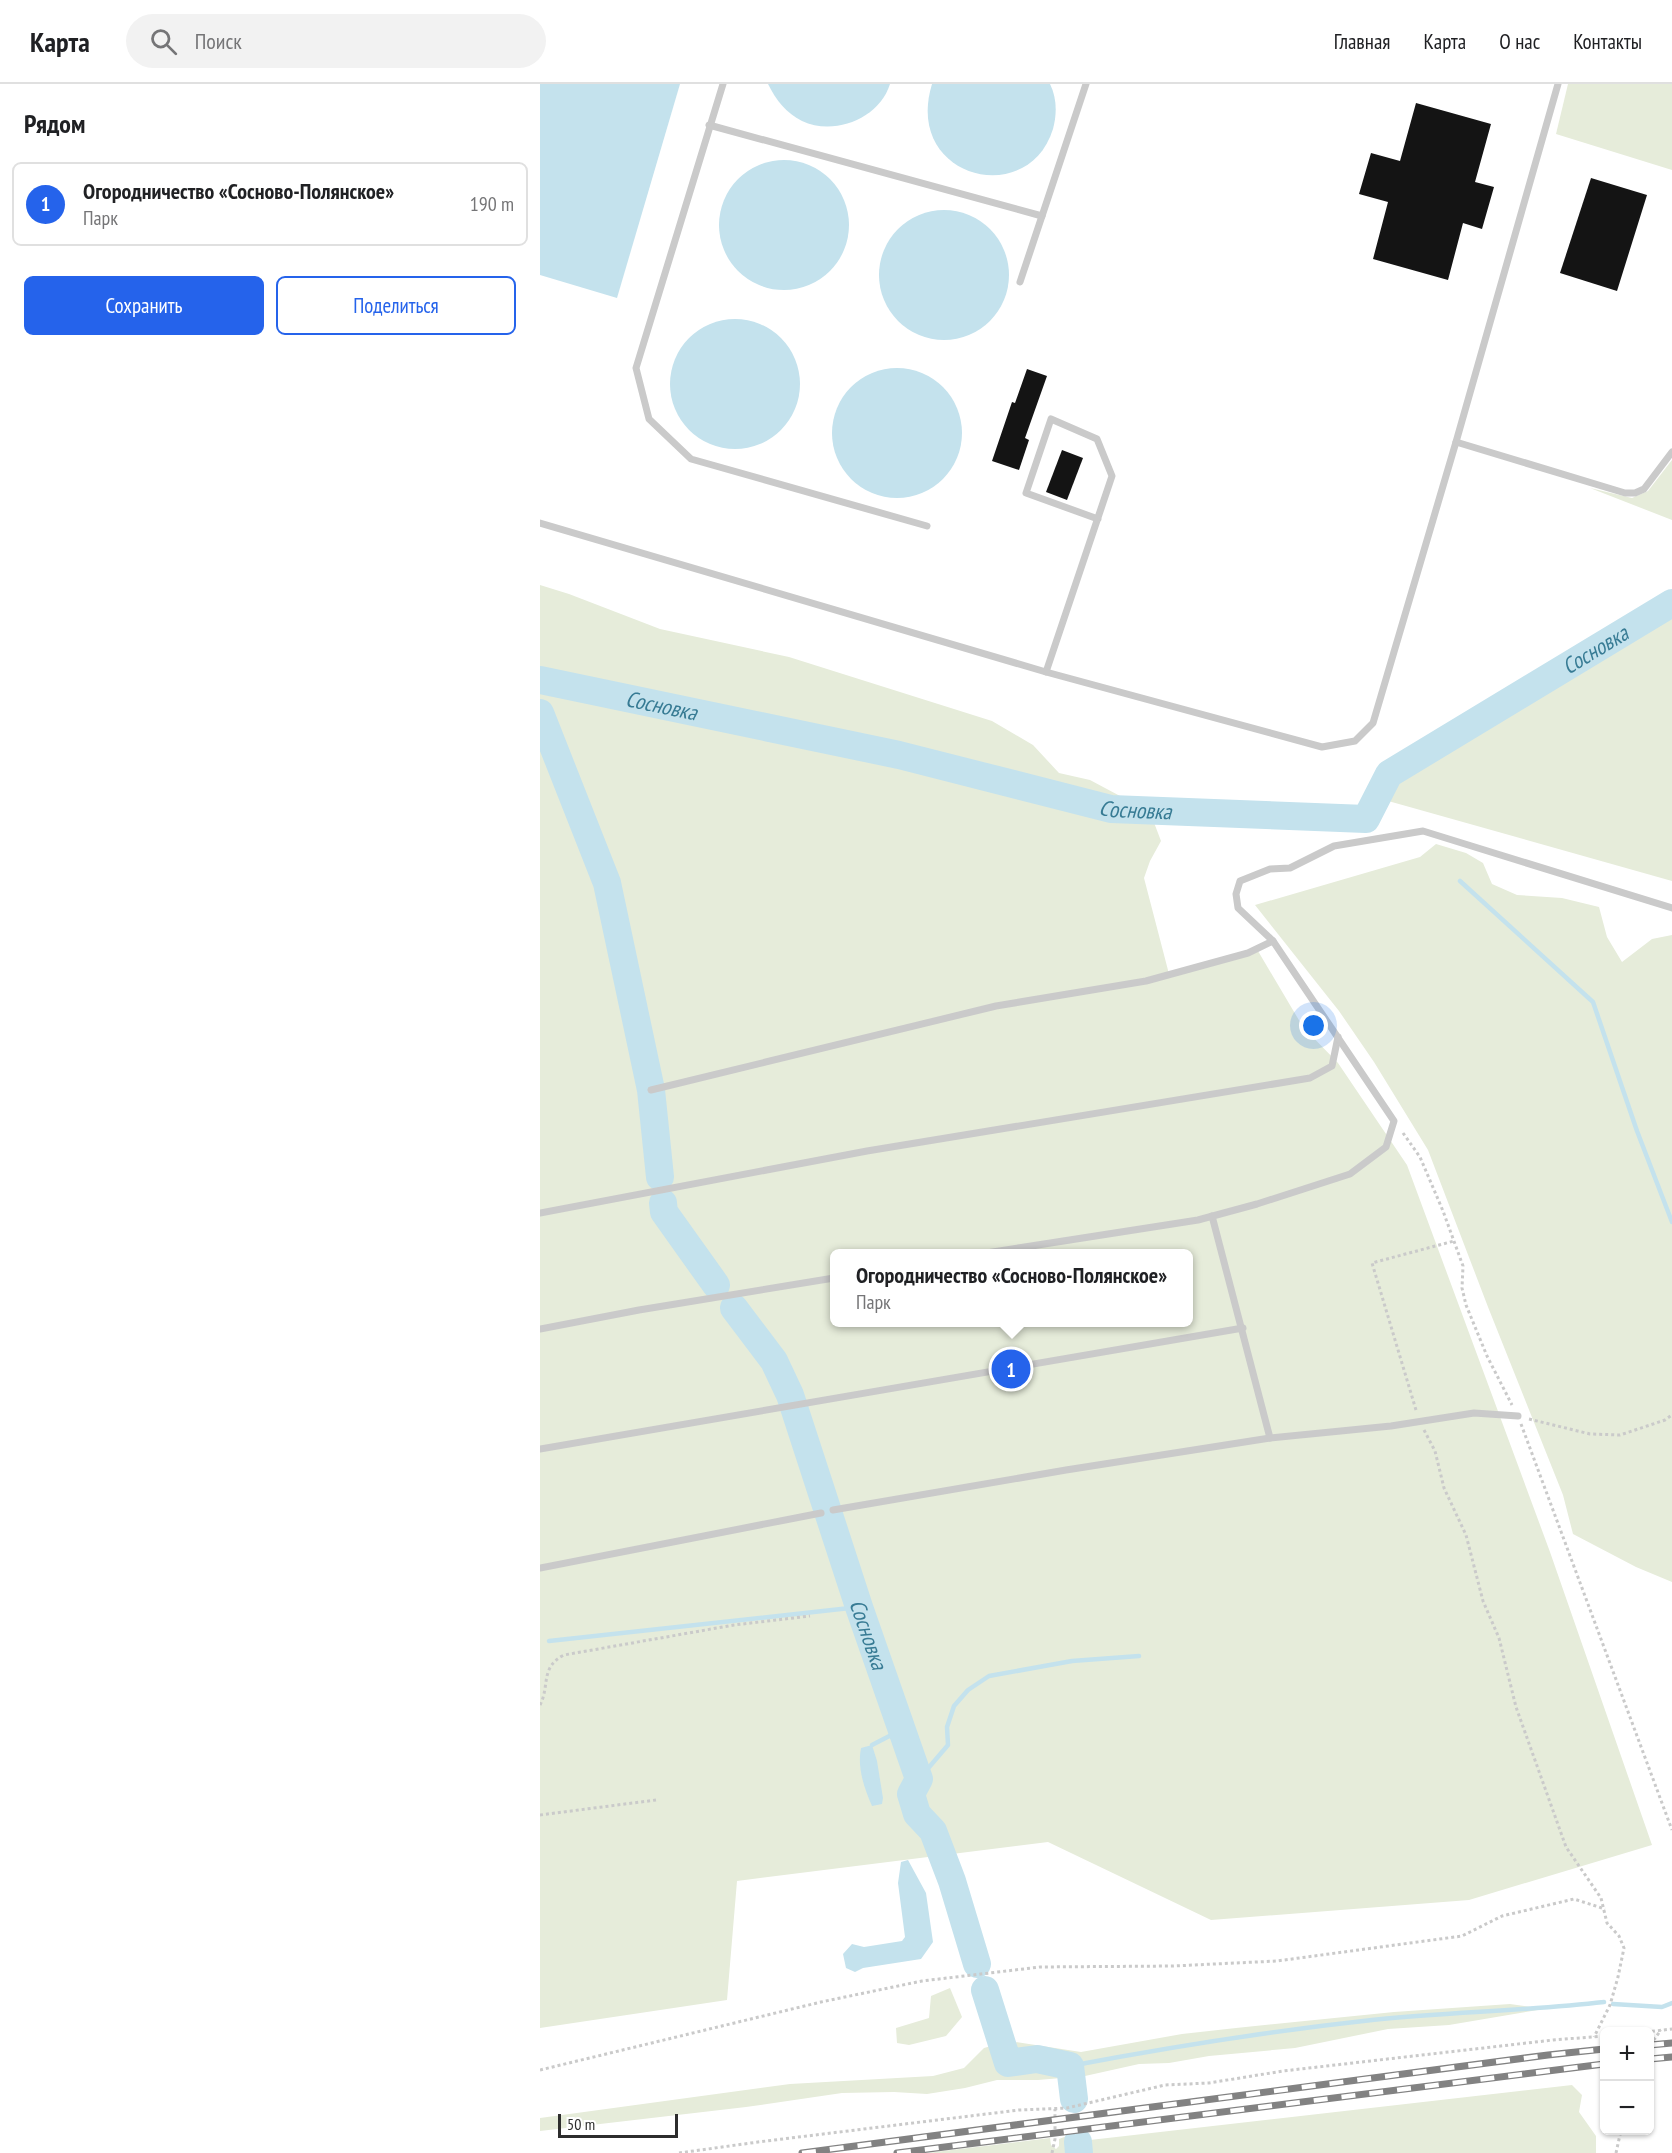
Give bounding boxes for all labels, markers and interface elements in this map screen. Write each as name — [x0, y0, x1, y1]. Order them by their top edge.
search box — [126, 14, 546, 68]
text: Карта — [30, 23, 90, 60]
icon: search — [147, 25, 180, 58]
text: Поиск — [195, 27, 242, 55]
text: Главная — [1334, 28, 1390, 55]
text: Карта — [1423, 28, 1466, 55]
text: О нас — [1499, 28, 1540, 55]
text: Контакты — [1573, 28, 1642, 55]
text: Рядом — [24, 107, 85, 140]
text: Огородничество «Сосново-Полянское» — [83, 177, 394, 205]
text: 1 — [41, 191, 50, 217]
text: 190 m — [470, 191, 514, 217]
text: Парк — [83, 205, 118, 231]
button: Сохранить — [24, 276, 264, 335]
button: Поделиться — [276, 276, 516, 335]
water label: Сосновка — [1557, 618, 1634, 680]
water label: Сосновка — [623, 684, 701, 727]
water label: Сосновка — [1096, 793, 1173, 825]
your location — [1299, 1011, 1328, 1040]
popup — [830, 1249, 1193, 1327]
text: Огородничество «Сосново-Полянское» — [856, 1261, 1167, 1289]
text: Парк — [856, 1289, 891, 1315]
pin: 1 — [992, 1346, 1030, 1392]
water label: Сосновка — [844, 1596, 894, 1674]
map controls — [1600, 2027, 1654, 2135]
button: + — [1600, 2027, 1654, 2081]
button: − — [1600, 2081, 1654, 2135]
scale bar — [558, 2111, 678, 2138]
text: 50 m — [567, 2114, 595, 2134]

